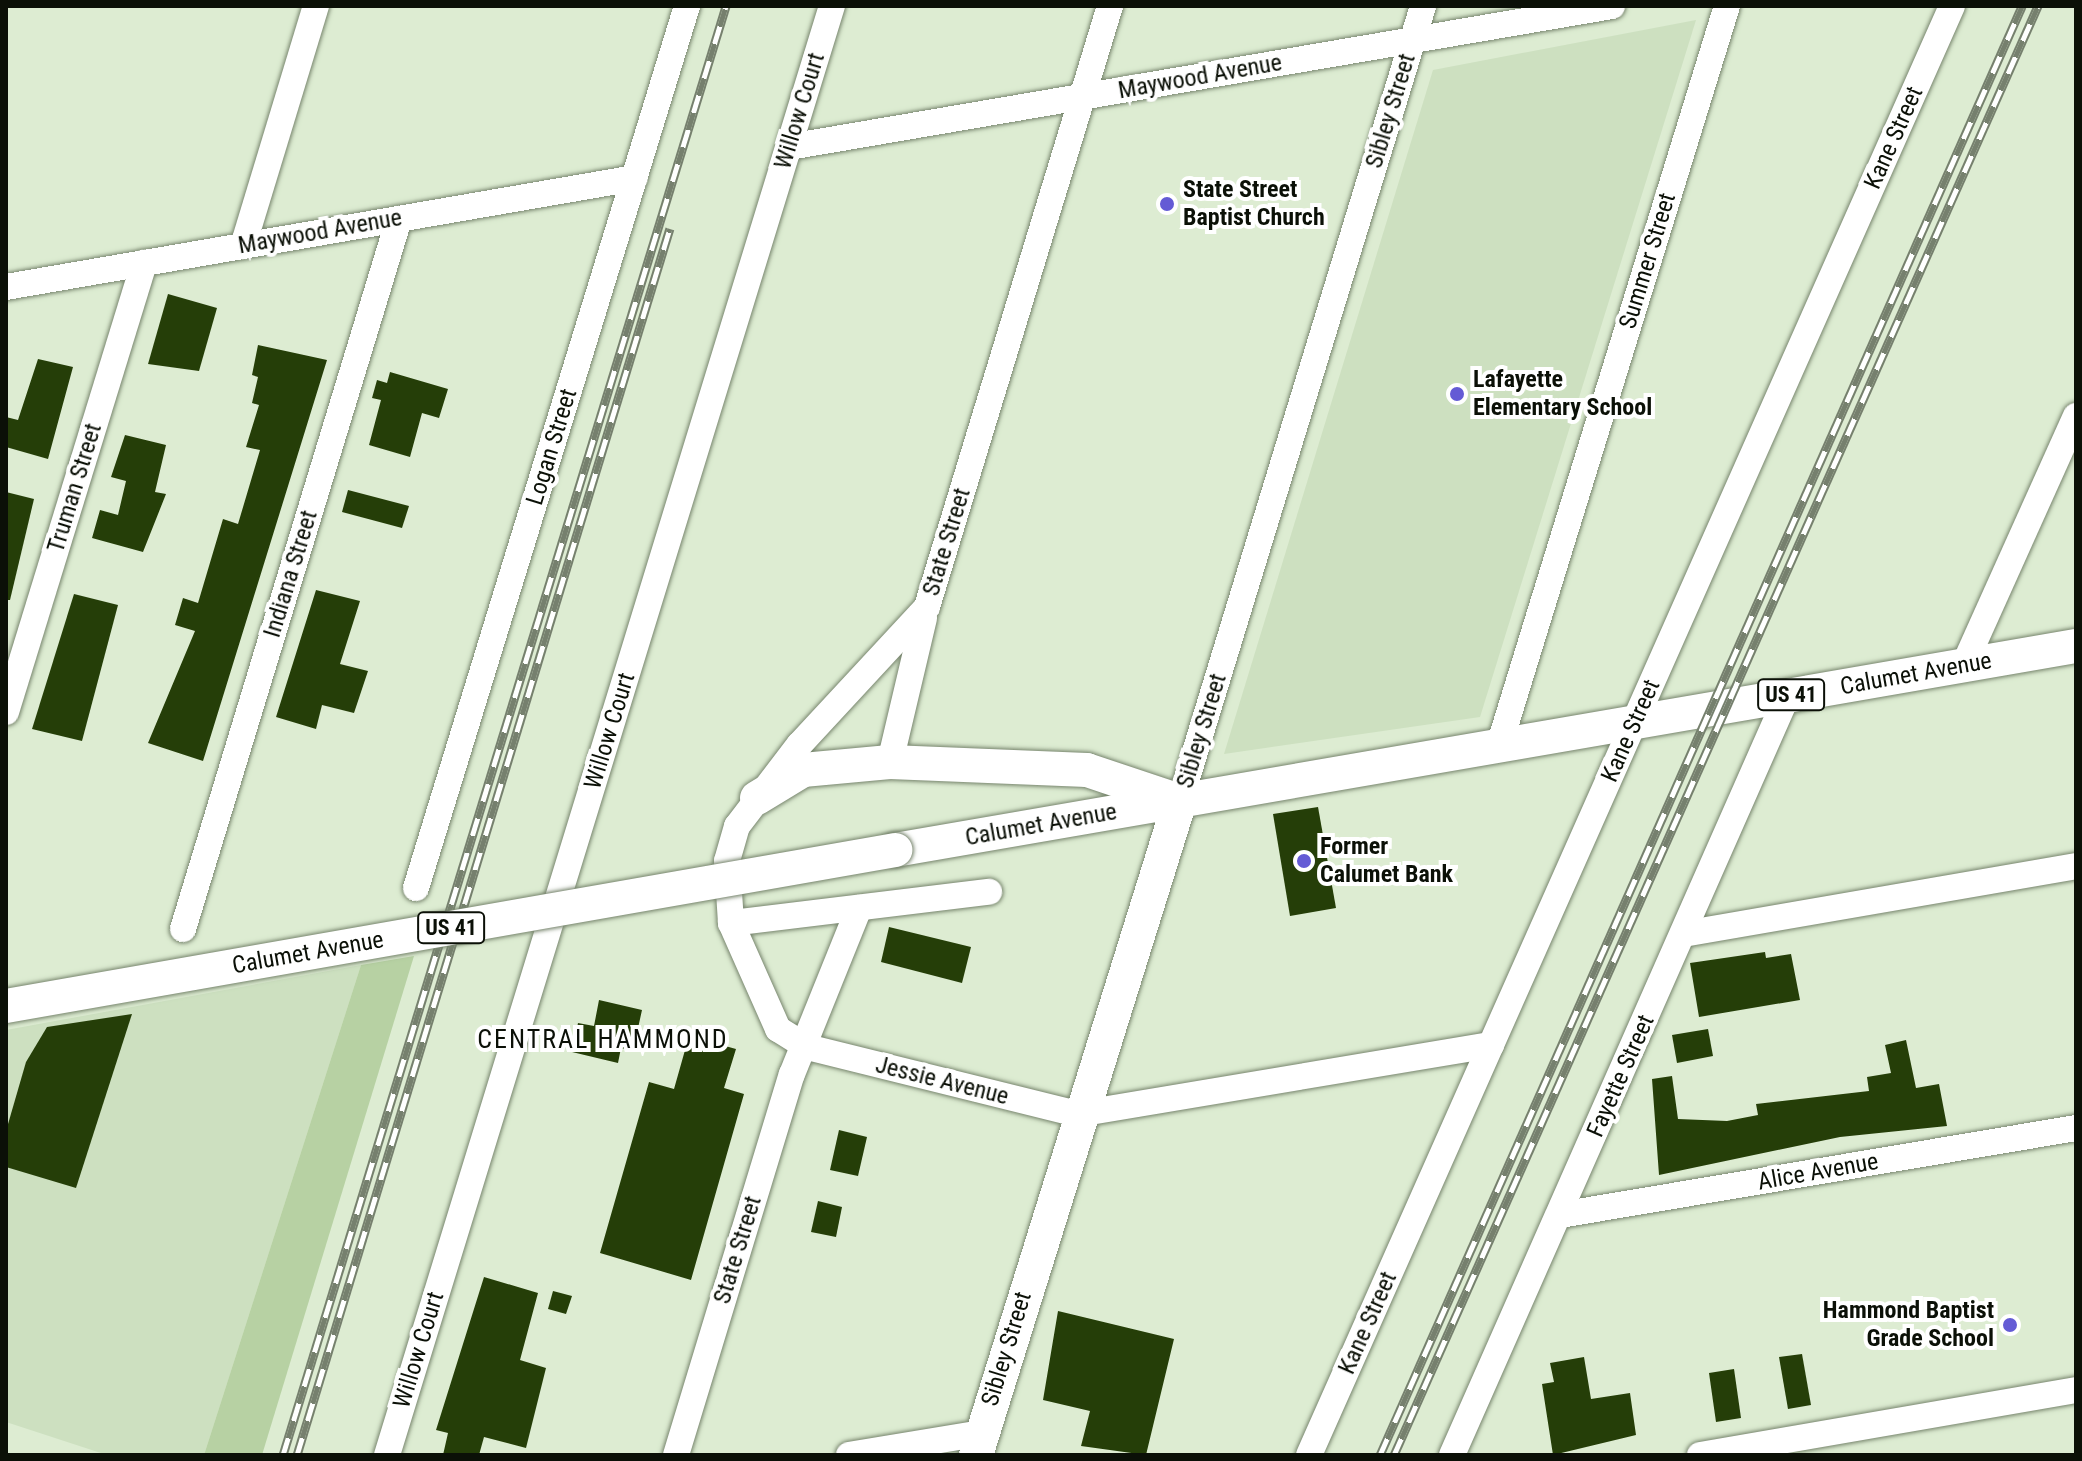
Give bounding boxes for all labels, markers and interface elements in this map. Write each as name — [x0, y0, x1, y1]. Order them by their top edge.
street label: Maywood Avenue — [1116, 48, 1284, 106]
street label: Willow Court — [769, 49, 831, 173]
street label: Sibley Street — [1360, 50, 1422, 172]
street label: Kane Street — [1859, 82, 1929, 194]
place label: State Street Baptist Church — [1183, 176, 1325, 232]
street label: Summer Street — [1614, 190, 1682, 332]
marker: State Street Baptist Church — [1158, 195, 1176, 213]
street label: Maywood Avenue — [236, 203, 404, 261]
place label: Lafayette Elementary School — [1473, 366, 1652, 422]
street label: Logan Street — [521, 385, 583, 509]
marker: Lafayette Elementary School — [1448, 385, 1466, 403]
street label: Truman Street — [42, 420, 108, 556]
street label: State Street — [917, 485, 977, 599]
street label: Indiana Street — [258, 507, 324, 641]
street label: Calumet Avenue — [1838, 647, 1994, 701]
street label: Willow Court — [579, 669, 641, 793]
street label: Sibley Street — [1171, 670, 1233, 792]
street label: Kane Street — [1596, 675, 1666, 787]
road number: US 41 — [1757, 677, 1825, 713]
street label: Calumet Avenue — [963, 798, 1119, 852]
place label: Former Calumet Bank — [1320, 833, 1453, 889]
marker: Former Calumet Bank — [1295, 852, 1313, 870]
road number: US 41 — [417, 910, 485, 946]
street label: Calumet Avenue — [230, 926, 386, 980]
street label: Fayette Street — [1581, 1010, 1661, 1142]
district label: CENTRAL HAMMOND — [477, 1024, 729, 1056]
street label: Jessie Avenue — [872, 1051, 1012, 1111]
street label: Alice Avenue — [1756, 1147, 1880, 1197]
street label: State Street — [708, 1193, 768, 1307]
street label: Kane Street — [1333, 1267, 1403, 1379]
street label: Willow Court — [388, 1288, 450, 1412]
street label: Sibley Street — [976, 1288, 1038, 1410]
place label: Hammond Baptist Grade School — [1823, 1297, 1994, 1353]
marker: Hammond Baptist Grade School — [2001, 1316, 2019, 1334]

